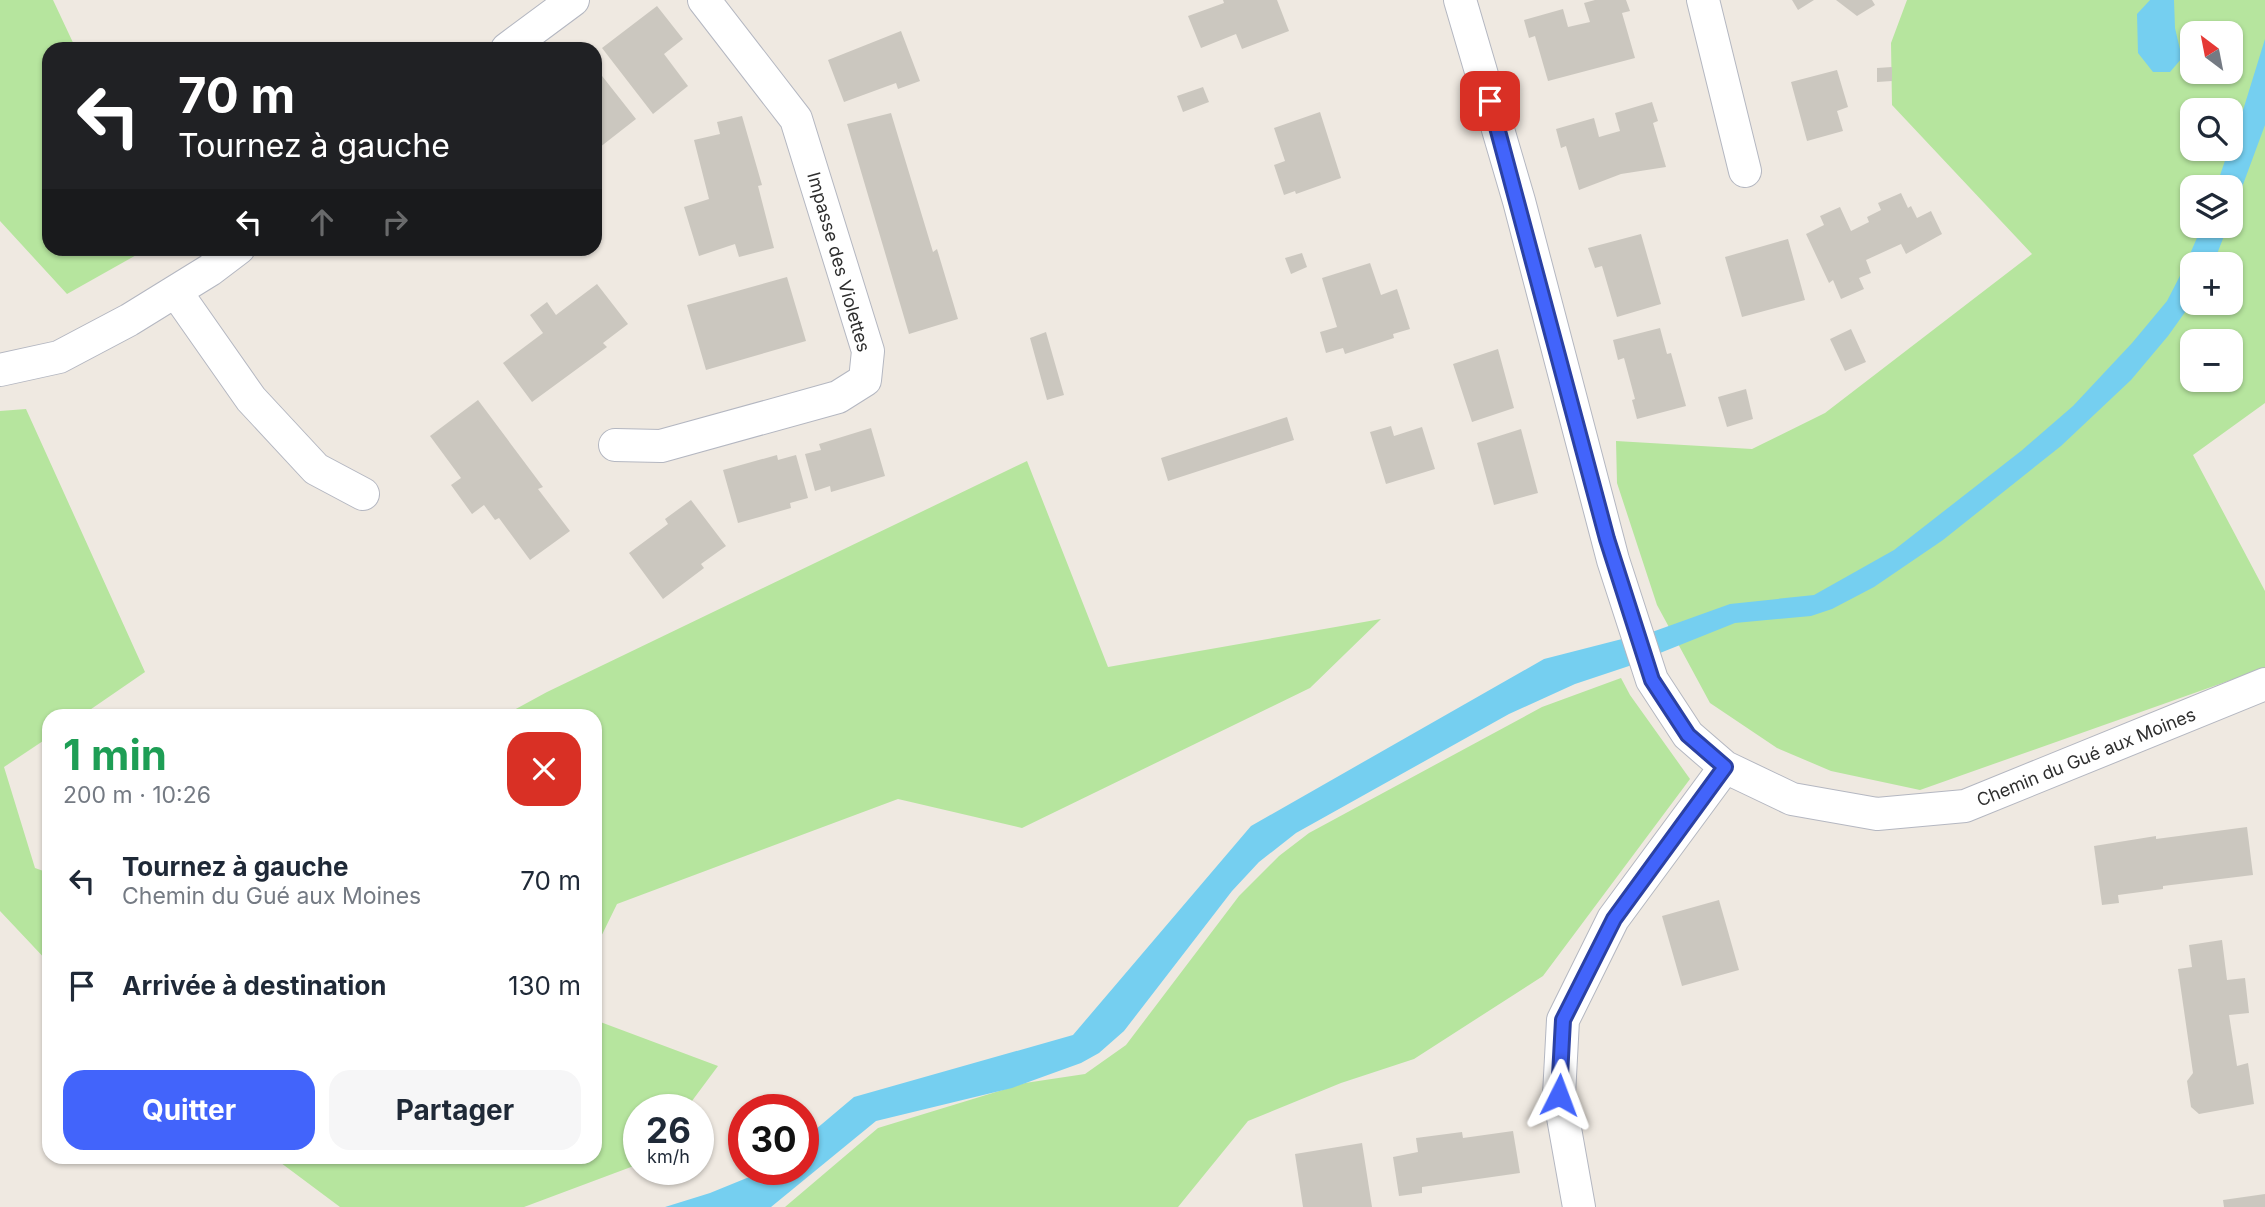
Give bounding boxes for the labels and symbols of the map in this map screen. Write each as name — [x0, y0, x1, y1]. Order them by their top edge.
north arrow — [2180, 21, 2244, 84]
pin — [1460, 71, 1520, 131]
street label: Impasse des Violettes — [803, 170, 875, 354]
street label: Chemin du Gué aux Moines — [1974, 703, 2198, 811]
position arrow — [1522, 1058, 1596, 1132]
speed limit sign: 30 — [728, 1094, 819, 1185]

